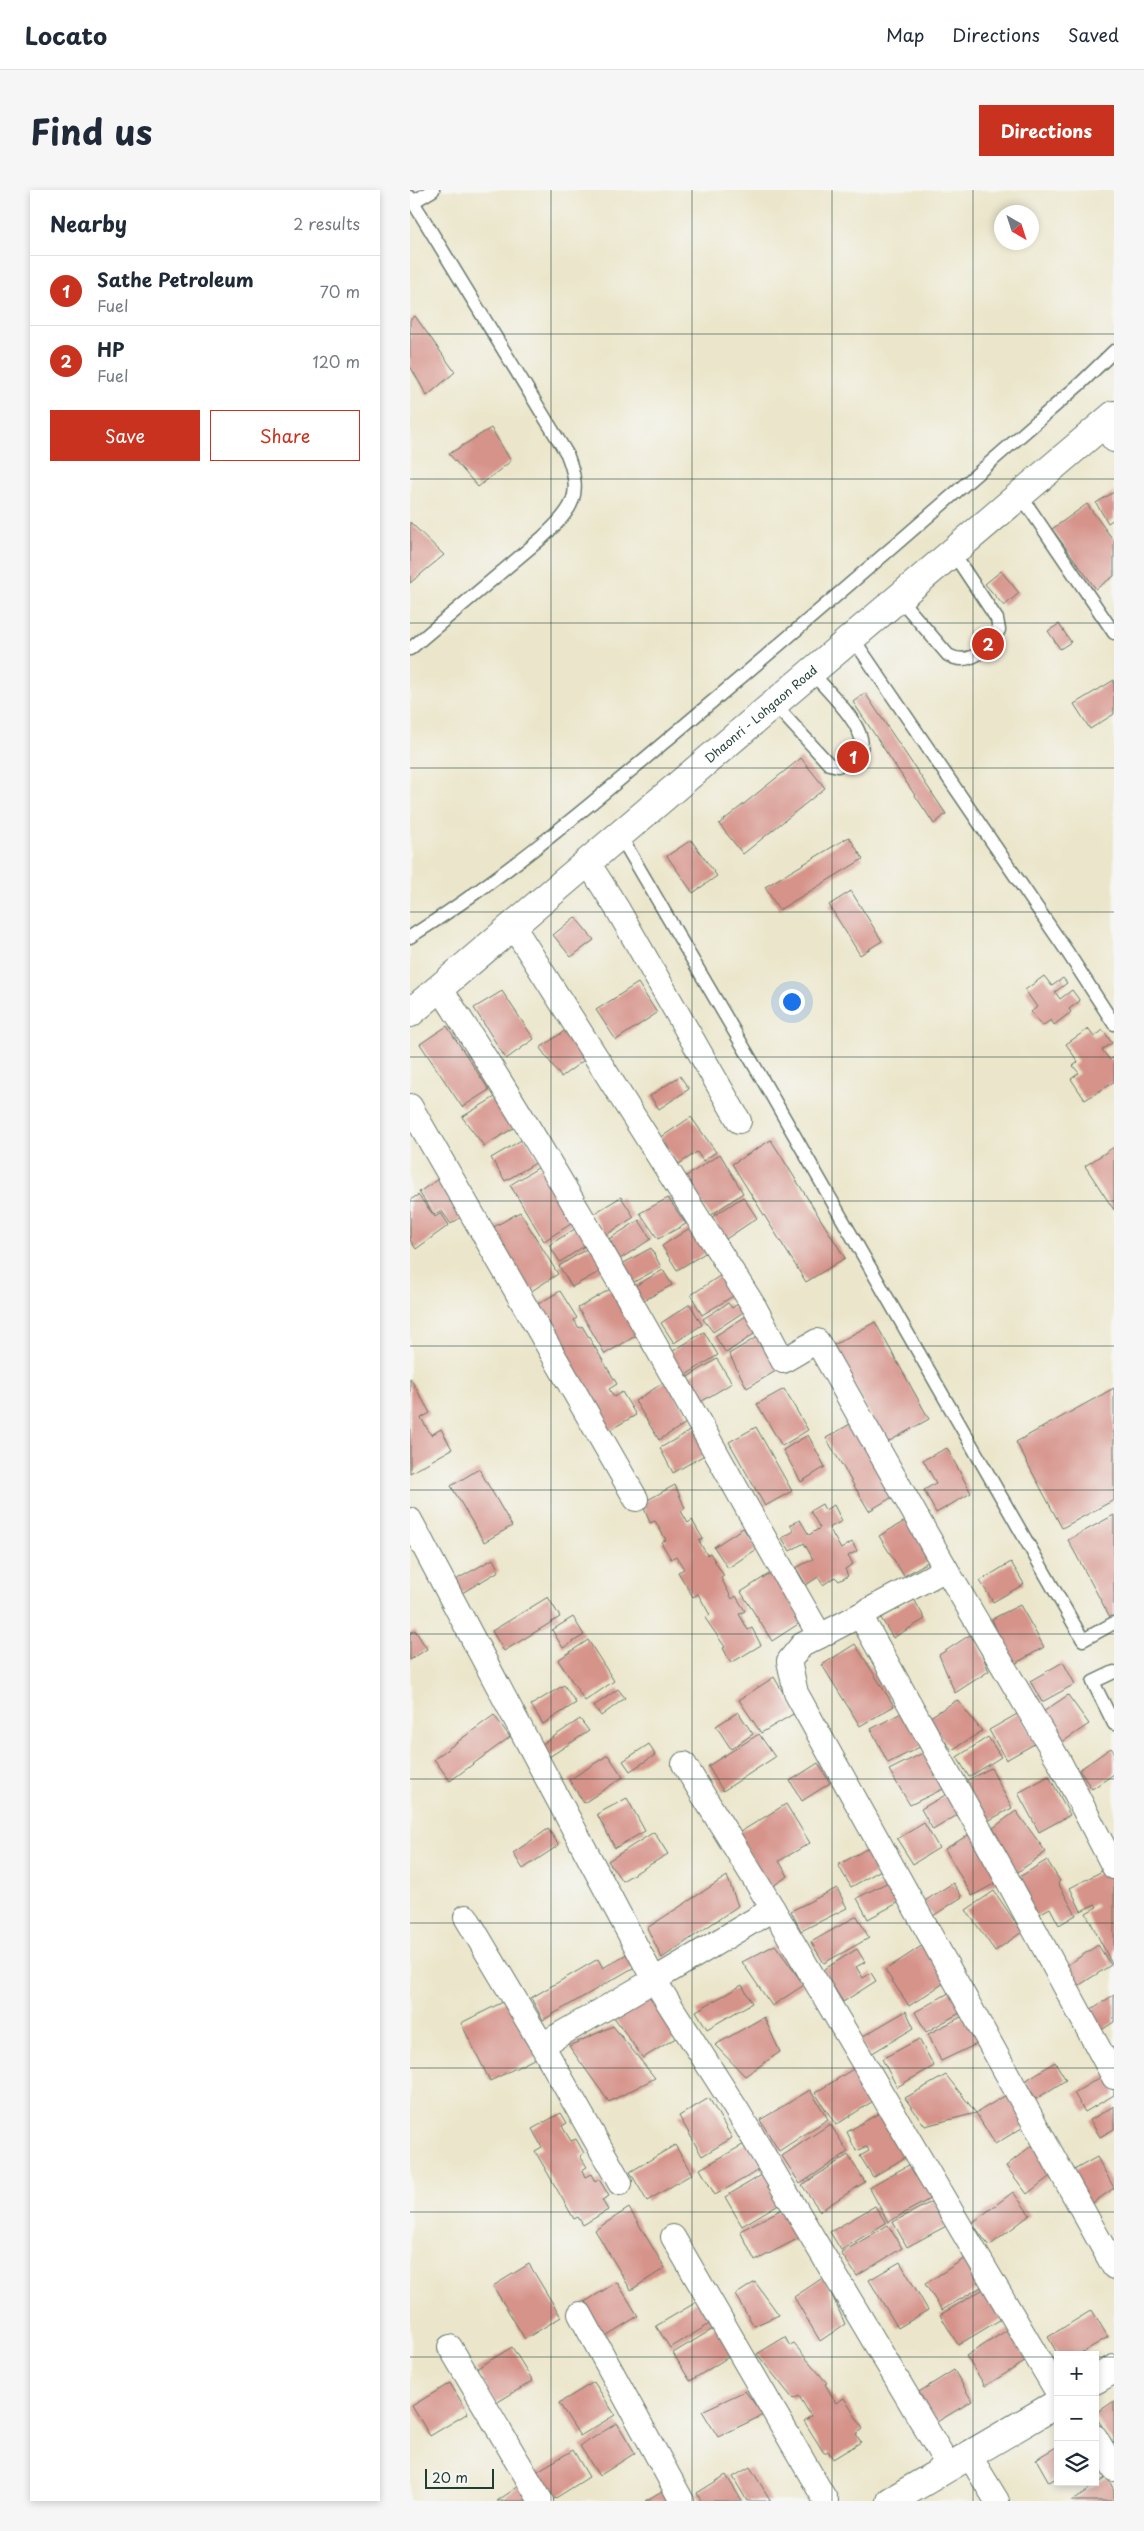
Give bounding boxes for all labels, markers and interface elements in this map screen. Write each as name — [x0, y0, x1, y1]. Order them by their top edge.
text: Locato — [25, 17, 107, 53]
text: Map — [886, 21, 924, 48]
text: Directions — [952, 21, 1040, 48]
text: Saved — [1068, 21, 1119, 48]
text: Find us — [30, 104, 152, 157]
button: Directions — [979, 105, 1114, 156]
north arrow — [994, 205, 1039, 250]
text: Nearby — [50, 207, 127, 239]
text: 2 results — [293, 211, 360, 235]
text: Sathe Petroleum — [97, 265, 254, 293]
text: 1 — [62, 279, 70, 303]
text: 70 m — [320, 279, 360, 303]
text: Fuel — [97, 293, 128, 317]
text: HP — [97, 335, 124, 363]
text: 2 — [60, 349, 72, 373]
text: 120 m — [313, 349, 360, 373]
text: Fuel — [97, 363, 128, 387]
button: Save — [50, 410, 200, 461]
button: Share — [210, 410, 360, 461]
pin: 2 — [972, 625, 1004, 663]
street label: Dhaonri - Lohgaon Road — [701, 661, 821, 767]
pin: 1 — [837, 738, 869, 776]
your location — [779, 989, 805, 1015]
map controls — [1054, 2351, 1099, 2486]
button: + — [1054, 2351, 1099, 2396]
button: − — [1054, 2396, 1099, 2441]
button: layers — [1054, 2441, 1099, 2486]
scale bar — [425, 2466, 494, 2489]
text: 20 m — [432, 2467, 468, 2488]

